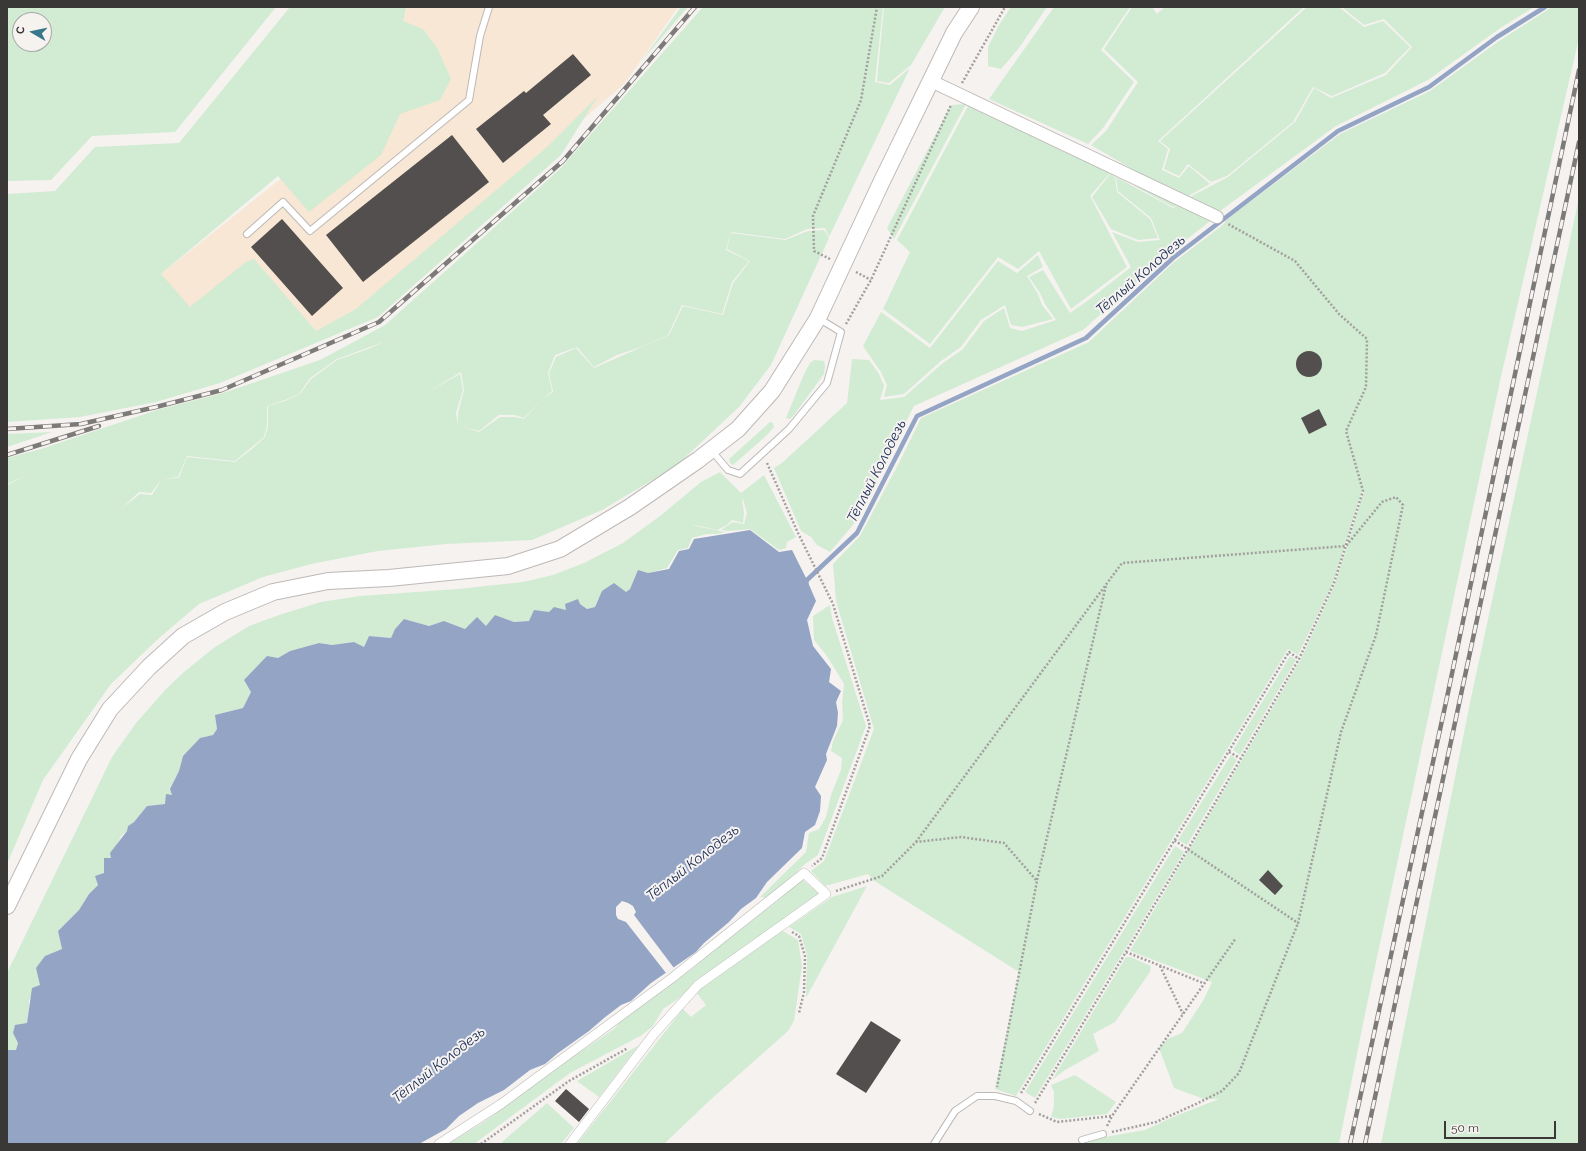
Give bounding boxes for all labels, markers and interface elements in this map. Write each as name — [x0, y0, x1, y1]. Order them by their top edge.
north arrow — [12, 12, 52, 52]
text: С — [14, 25, 28, 35]
water label: Тёплый Колодезь — [1093, 231, 1189, 319]
water label: Тёплый Колодезь — [844, 417, 910, 525]
water label: Тёплый Колодезь — [643, 822, 743, 904]
water label: Тёплый Колодезь — [389, 1024, 489, 1106]
scale bar — [1446, 1113, 1558, 1139]
text: 50 m — [1451, 1121, 1479, 1135]

